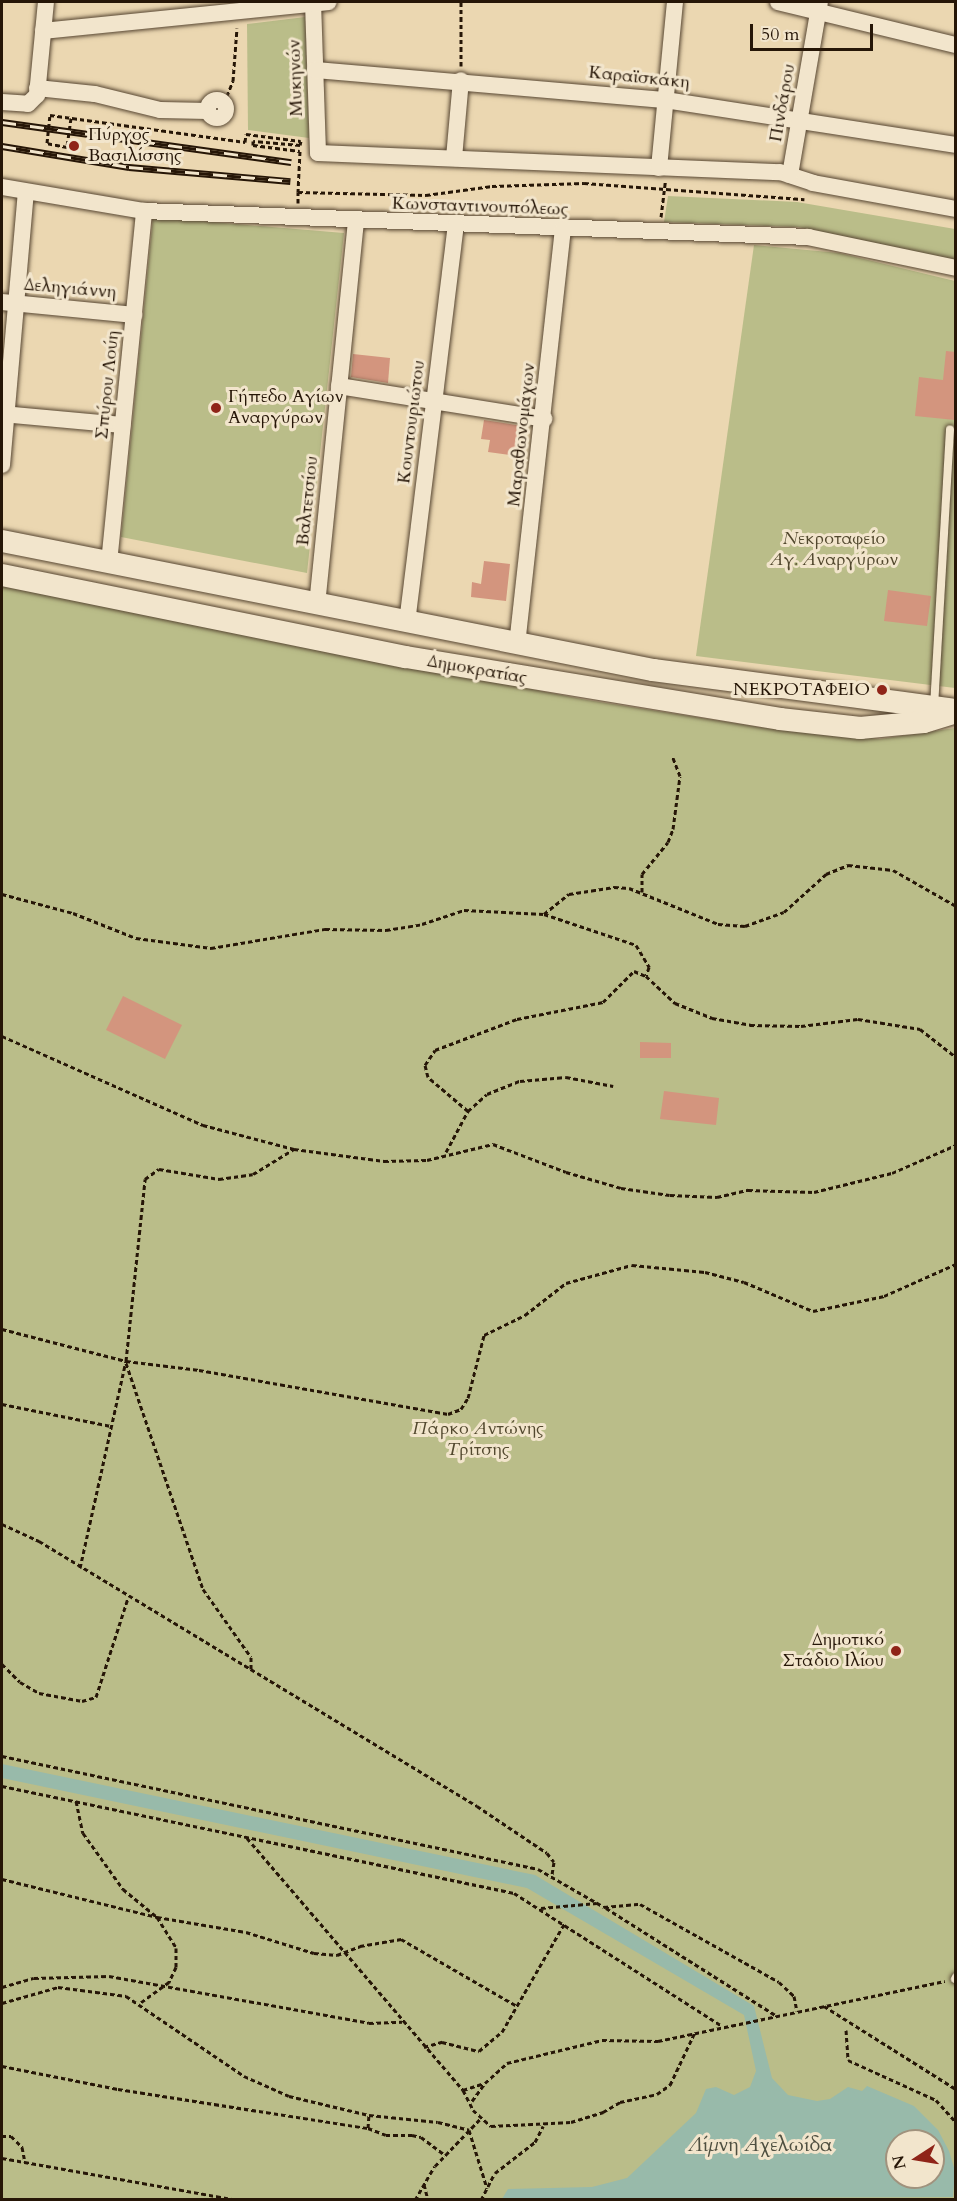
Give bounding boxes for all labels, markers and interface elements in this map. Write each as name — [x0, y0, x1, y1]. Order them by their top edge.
scale bar — [753, 12, 876, 50]
text: 50 m — [761, 22, 800, 47]
street label: Μυκηνών — [284, 39, 308, 117]
street label: Καραϊσκάκη — [587, 62, 691, 94]
street label: Πινδάρου — [766, 62, 800, 144]
place label: Πύργος Βασιλίσσης — [88, 125, 182, 168]
marker: Πύργος Βασιλίσσης — [65, 137, 83, 155]
street label: Κωνσταντινουπόλεως — [392, 193, 568, 221]
street label: Δεληγιάννη — [23, 274, 117, 304]
street label: Σπύρου Λούη — [92, 330, 124, 440]
street label: Κουντουριώτου — [394, 359, 430, 485]
street label: Μαραθωνομάχων — [504, 362, 540, 508]
place label: Γήπεδο Αγίων Αναργύρων — [228, 387, 343, 430]
marker: Γήπεδο Αγίων Αναργύρων — [209, 401, 223, 415]
street label: Βαλτετσίου — [293, 455, 323, 547]
park label: Νεκροταφείο Αγ. Αναργύρων — [770, 529, 898, 572]
street label: Δημοκρατίας — [426, 651, 528, 689]
place label: ΝΕΚΡΟΤΑΦΕΙΟ — [733, 679, 870, 701]
marker: ΝΕΚΡΟΤΑΦΕΙΟ — [875, 683, 889, 697]
park label: Πάρκο Αντώνης Τρίτσης — [412, 1419, 544, 1462]
place label: Δημοτικό Στάδιο Ιλίου — [783, 1630, 884, 1672]
marker: Δημοτικό Στάδιο Ιλίου — [889, 1644, 903, 1658]
north arrow — [885, 2129, 945, 2189]
water label: Λίμνη Αχελωίδα — [690, 2132, 832, 2156]
text: N — [887, 2153, 912, 2171]

